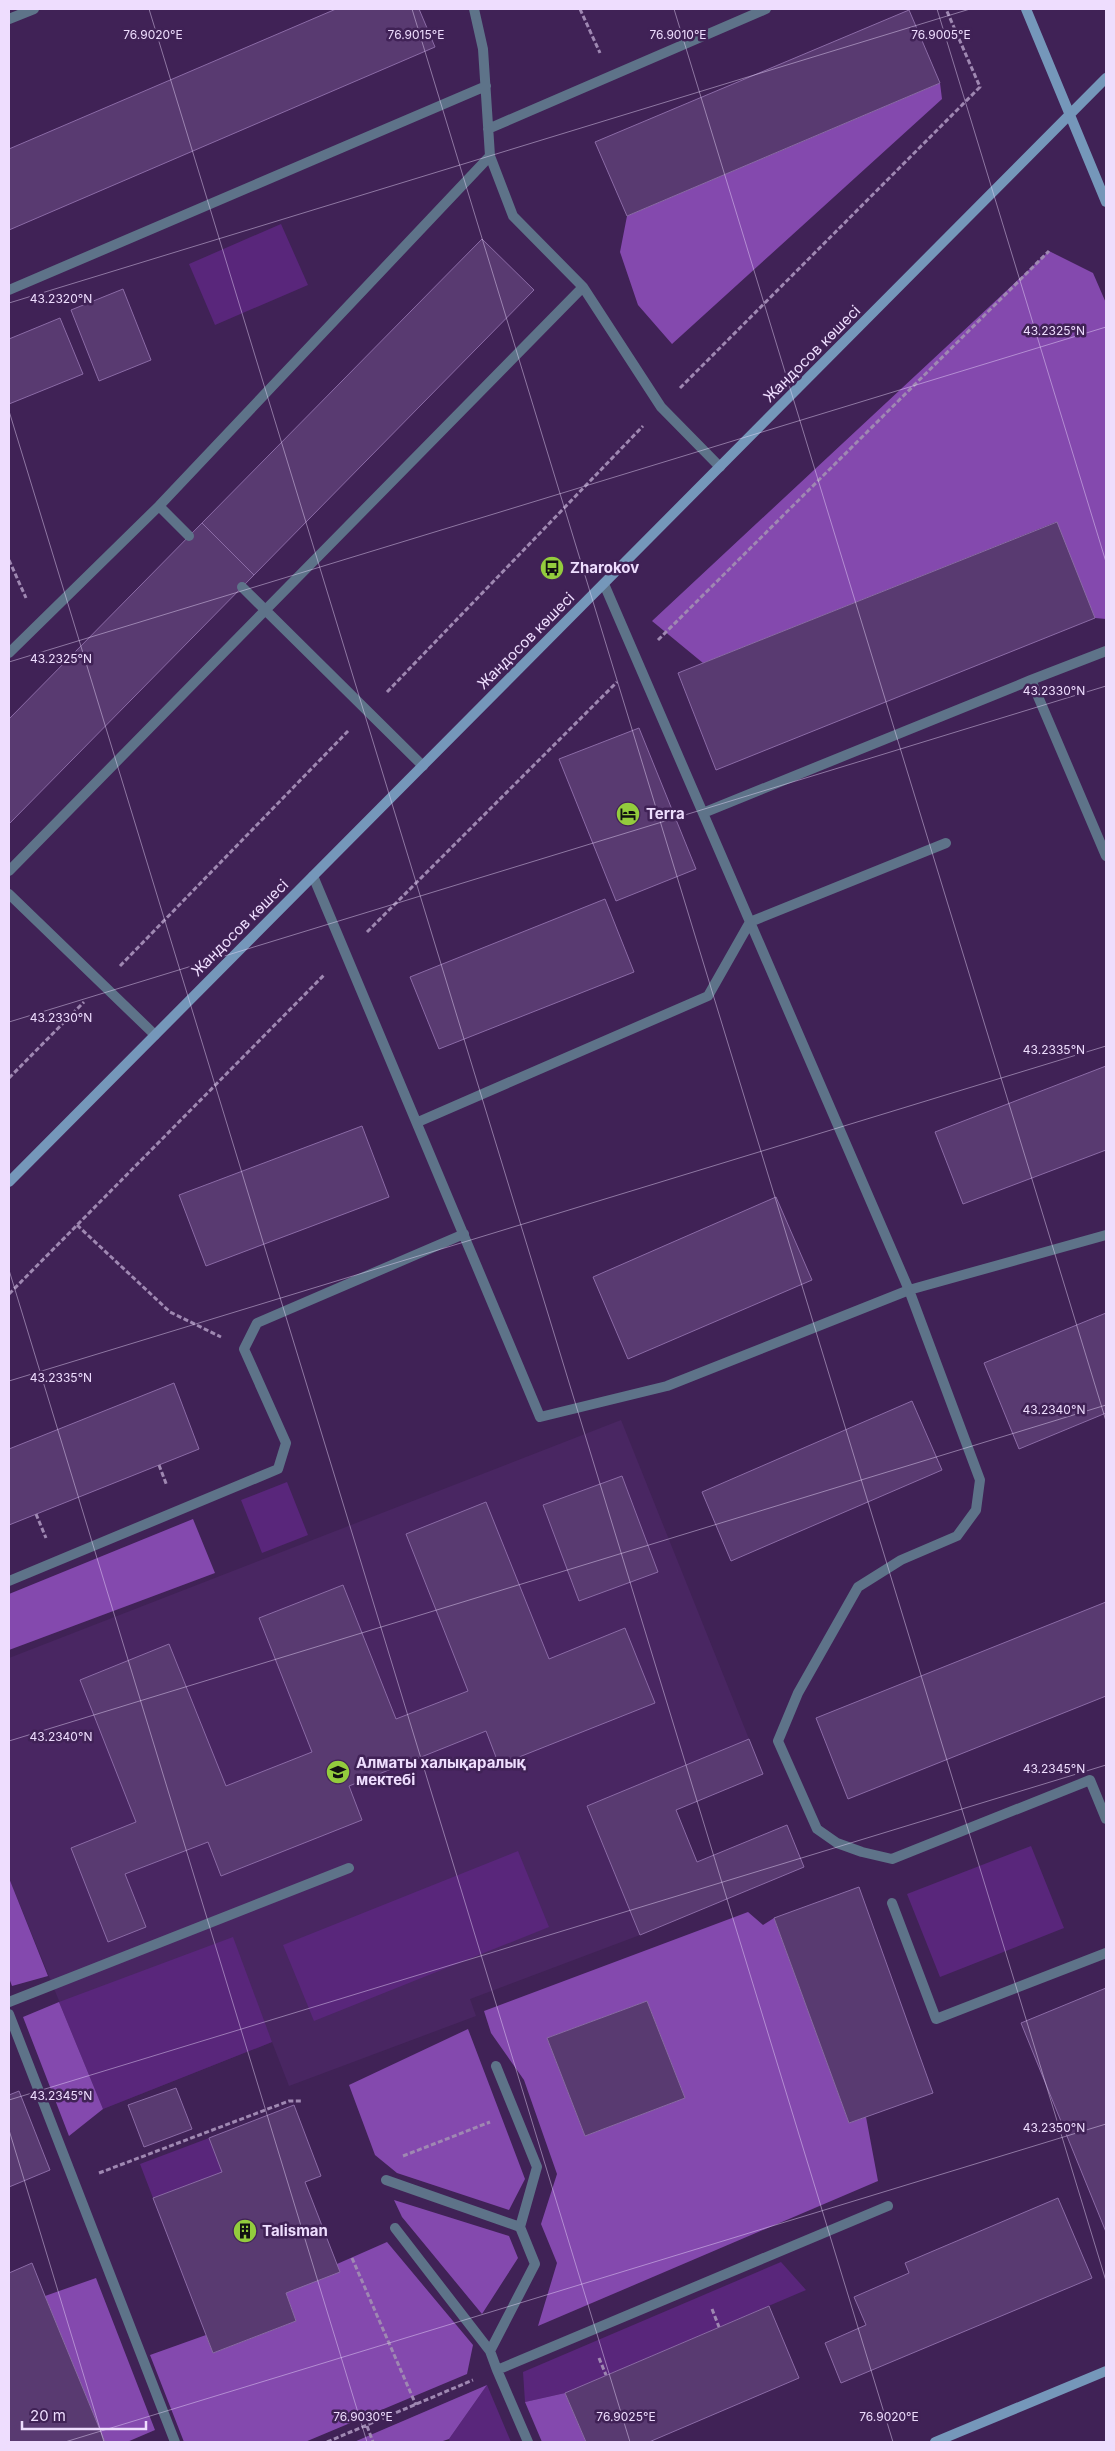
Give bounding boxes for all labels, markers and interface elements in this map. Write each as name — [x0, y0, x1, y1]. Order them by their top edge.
text: 76.9020°E — [123, 27, 183, 42]
text: 76.9015°E — [388, 27, 444, 42]
text: 76.9010°E — [649, 27, 707, 42]
text: 76.9005°E — [911, 27, 971, 42]
text: 43.2320°N — [30, 291, 92, 306]
street label: Жандосов көшесі — [759, 301, 864, 406]
text: 43.2325°N — [1023, 323, 1085, 338]
bus stop icon: Zharokov — [539, 555, 565, 581]
place label: Zharokov — [570, 558, 639, 577]
street label: Жандосов көшесі — [473, 588, 578, 693]
text: 43.2325°N — [30, 651, 92, 666]
text: 43.2330°N — [1023, 683, 1085, 698]
hotel icon: Terra — [615, 801, 641, 827]
place label: Terra — [646, 804, 685, 823]
street label: Жандосов көшесі — [187, 875, 292, 980]
text: 43.2330°N — [30, 1010, 92, 1025]
text: 43.2335°N — [1023, 1042, 1085, 1057]
text: 43.2335°N — [30, 1370, 92, 1385]
text: 43.2340°N — [1023, 1402, 1085, 1417]
text: 43.2340°N — [30, 1729, 92, 1744]
place label: Алматы халықаралық мектебі — [356, 1753, 527, 1789]
school or university icon: Алматы халықаралық мектебі — [325, 1759, 351, 1785]
text: 43.2345°N — [1023, 1761, 1085, 1776]
text: 43.2345°N — [30, 2088, 92, 2103]
text: 43.2350°N — [1023, 2120, 1085, 2135]
building icon: Talisman — [232, 2218, 258, 2244]
place label: Talisman — [262, 2221, 328, 2240]
scale bar — [22, 2398, 146, 2430]
text: 20 m — [30, 2406, 66, 2425]
text: 76.9030°E — [333, 2409, 393, 2424]
text: 76.9025°E — [596, 2409, 656, 2424]
text: 76.9020°E — [859, 2409, 919, 2424]

